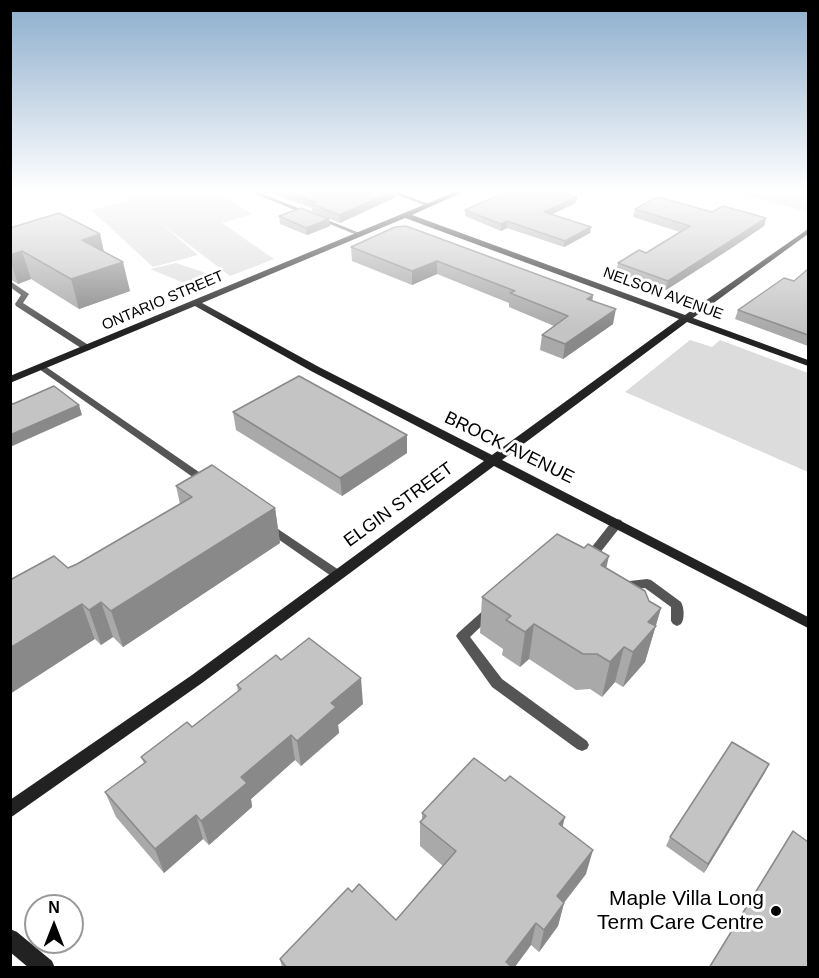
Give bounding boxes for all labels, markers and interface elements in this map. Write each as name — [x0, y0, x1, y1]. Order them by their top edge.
street label: NELSON AVENUE — [601, 264, 725, 324]
street label: ONTARIO STREET — [99, 267, 227, 335]
street label: BROCK AVENUE — [441, 407, 577, 489]
street label: ELGIN STREET — [340, 458, 458, 552]
place label: Maple Villa Long Term Care Centre — [597, 886, 764, 936]
north arrow — [24, 894, 84, 954]
text: N — [48, 899, 60, 916]
marker: Maple Villa Long Term Care Centre — [769, 904, 783, 918]

